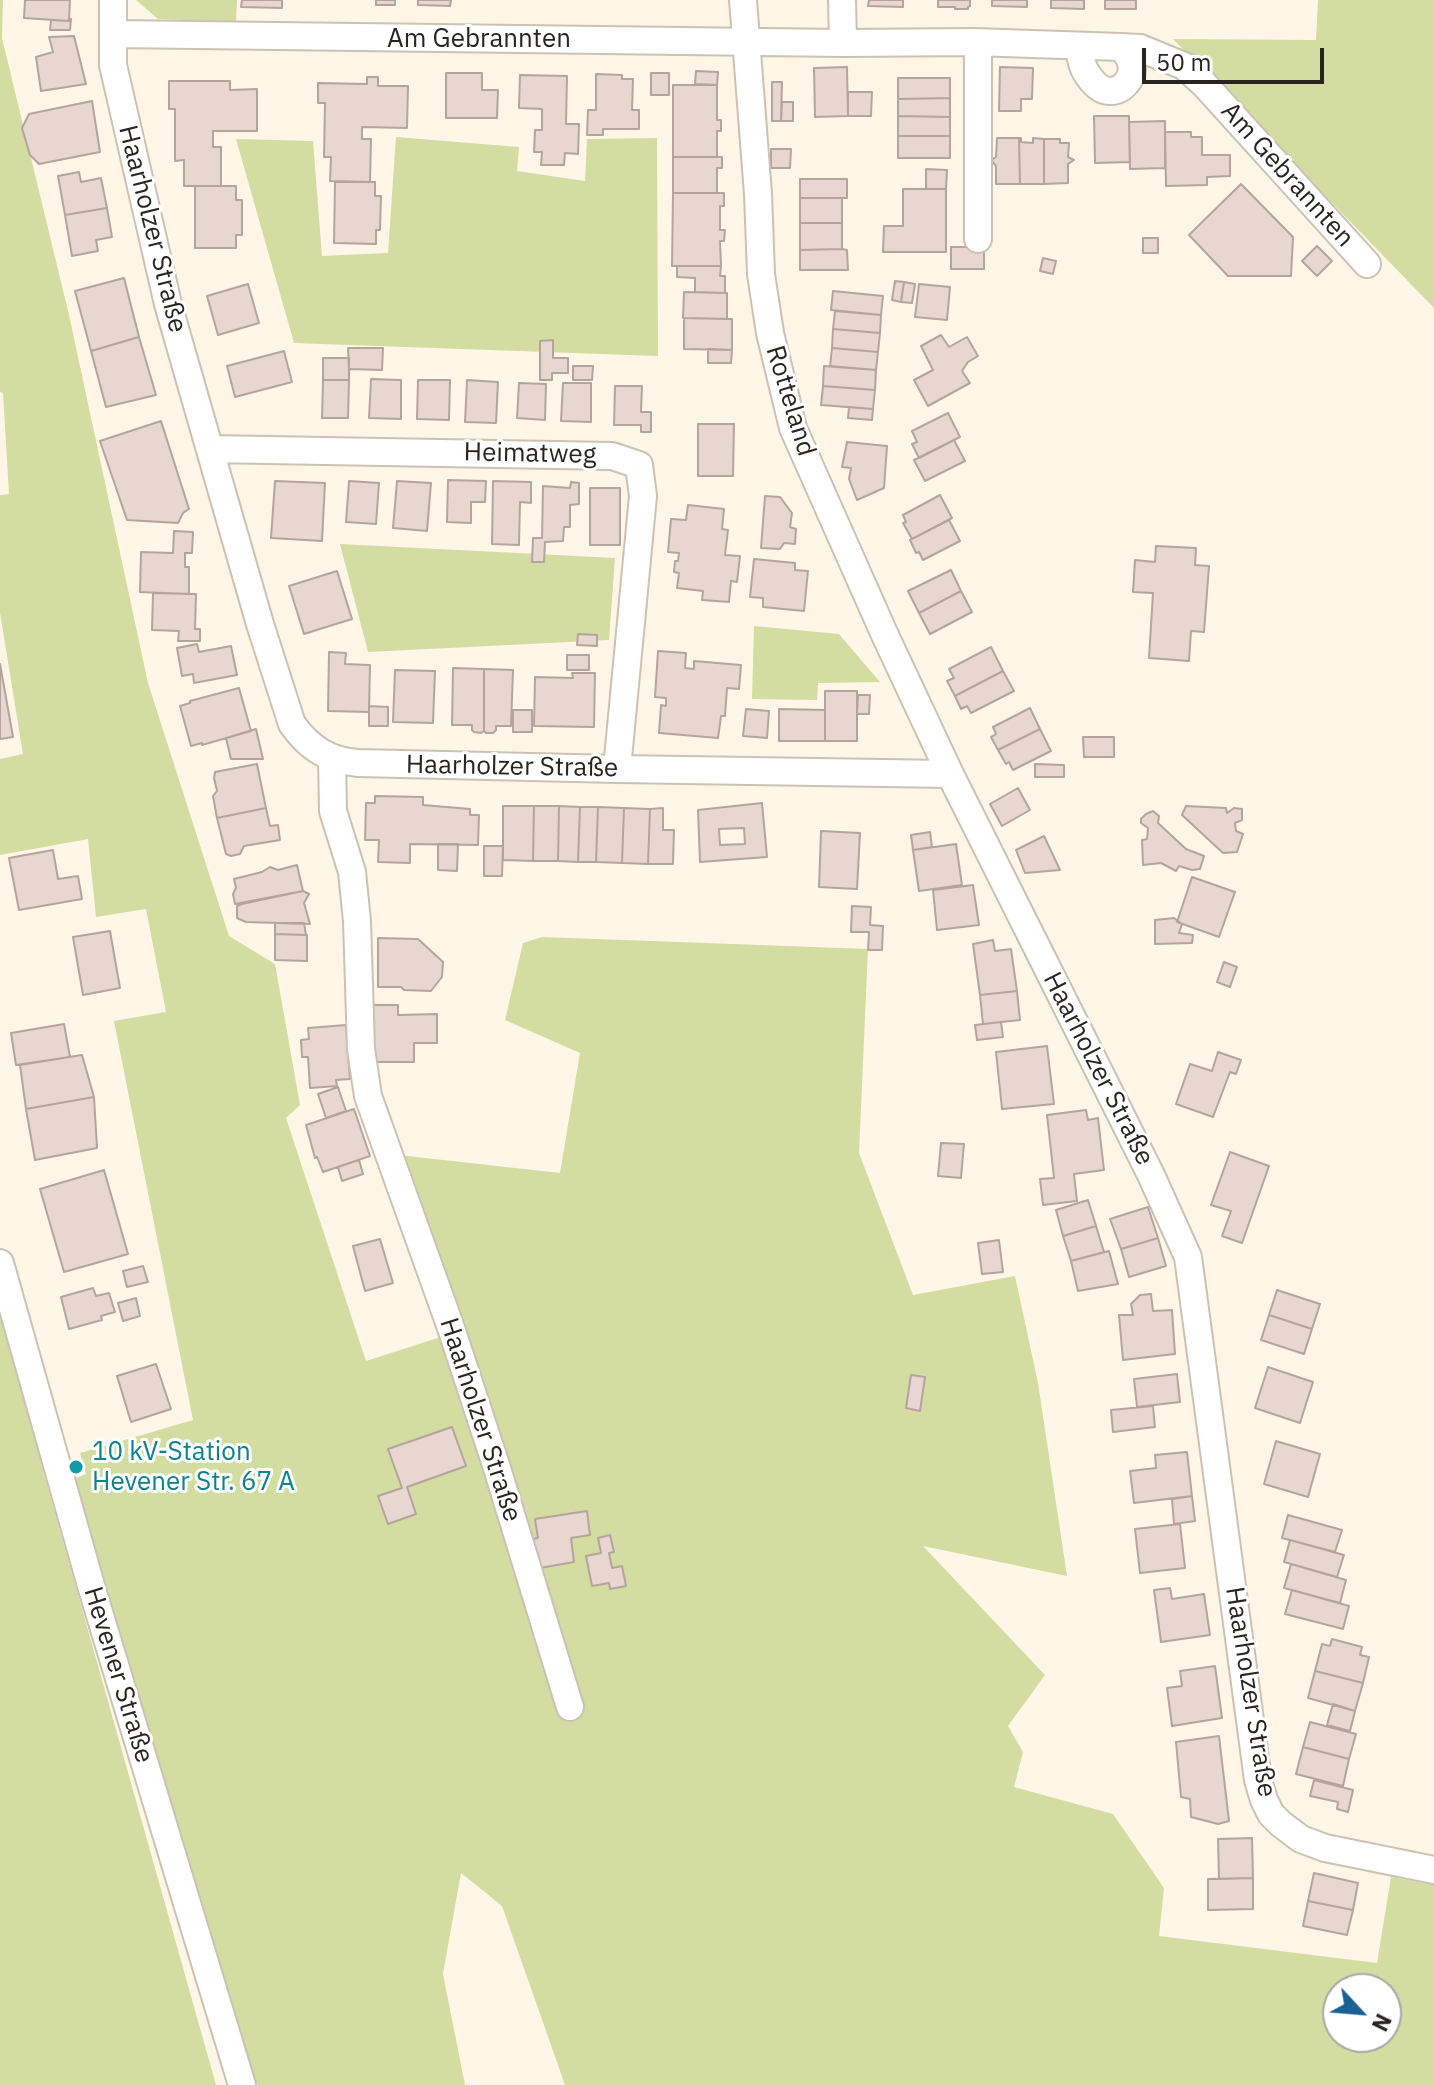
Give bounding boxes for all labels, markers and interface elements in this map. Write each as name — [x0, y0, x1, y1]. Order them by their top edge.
street label: Am Gebrannten — [387, 23, 571, 55]
scale bar — [1146, 32, 1328, 82]
text: 50 m — [1156, 46, 1211, 78]
street label: Am Gebrannten — [1214, 96, 1360, 254]
street label: Haarholzer Straße — [111, 122, 193, 336]
street label: Rotteland — [758, 342, 822, 460]
street label: Heimatweg — [463, 437, 597, 471]
street label: Haarholzer Straße — [406, 750, 618, 784]
street label: Haarholzer Straße — [1036, 967, 1160, 1171]
street label: Haarholzer Straße — [432, 1314, 528, 1526]
place label: 10 kV-Station Hevener Str. 67 A — [92, 1436, 295, 1498]
marker: 10 kV-Station Hevener Str. 67 A — [67, 1458, 85, 1476]
street label: Hevener Straße — [76, 1583, 160, 1767]
street label: Haarholzer Straße — [1218, 1585, 1282, 1799]
north arrow — [1322, 1973, 1402, 2053]
text: N — [1366, 2009, 1399, 2036]

